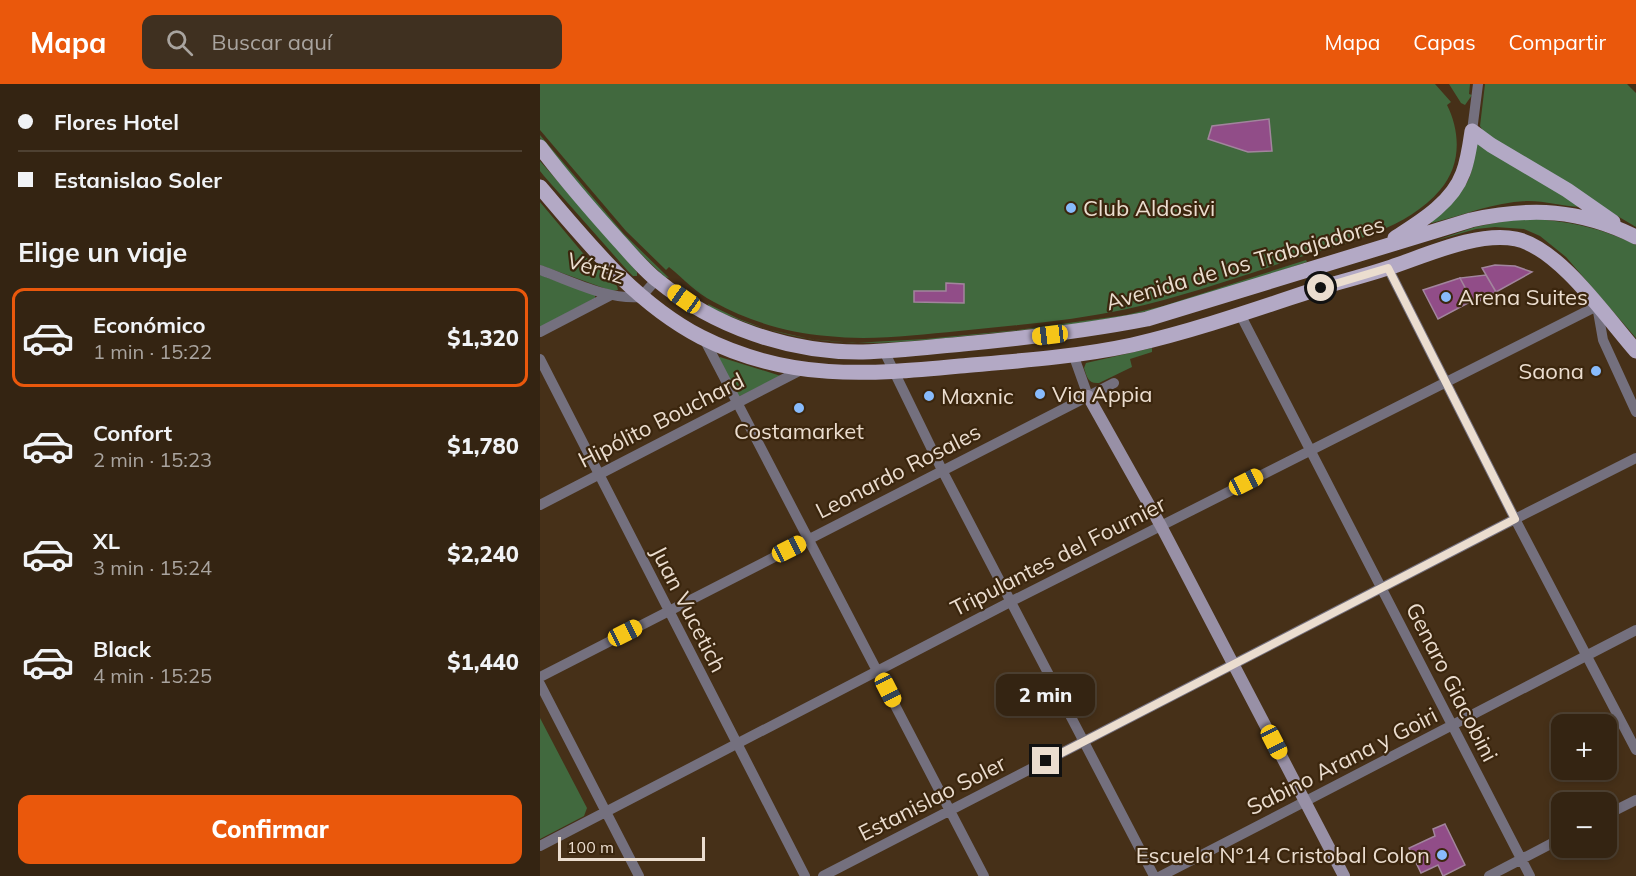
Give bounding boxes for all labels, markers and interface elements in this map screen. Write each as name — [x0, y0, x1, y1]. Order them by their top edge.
search box — [142, 15, 562, 69]
text: Mapa — [30, 25, 106, 60]
icon: search — [163, 26, 196, 59]
text: Buscar aquí — [211, 28, 332, 56]
text: Mapa — [1325, 29, 1380, 55]
text: Capas — [1413, 29, 1476, 55]
text: Compartir — [1509, 29, 1606, 55]
text: Flores Hotel — [54, 108, 179, 136]
text: Estanislao Soler — [54, 166, 222, 194]
place label: Club Aldosivi — [1083, 194, 1215, 222]
marker: Club Aldosivi — [1064, 201, 1078, 215]
street label: Avenida de los Trabajadores — [1102, 210, 1388, 316]
text: Elige un viaje — [18, 235, 187, 269]
street label: Vértiz — [564, 246, 628, 290]
route start — [1307, 274, 1334, 301]
car — [664, 281, 704, 317]
place label: Arena Suites — [1458, 283, 1588, 311]
marker: Arena Suites — [1439, 290, 1453, 304]
icon: car — [21, 311, 75, 365]
text: Económico — [93, 311, 206, 339]
text: $1,320 — [447, 324, 519, 352]
car — [1031, 324, 1069, 346]
text: 1 min · 15:22 — [93, 339, 212, 364]
place label: Saona — [1518, 357, 1584, 385]
marker: Saona — [1589, 364, 1603, 378]
street label: Hipólito Bouchard — [573, 366, 749, 474]
place label: Via Appia — [1052, 380, 1153, 408]
place label: Maxnic — [941, 382, 1014, 410]
marker: Via Appia — [1033, 387, 1047, 401]
marker: Maxnic — [922, 389, 936, 403]
marker: Costamarket — [792, 401, 806, 415]
place label: Costamarket — [734, 417, 864, 445]
street label: Leonardo Rosales — [811, 417, 985, 525]
icon: car — [21, 419, 75, 473]
text: Confort — [93, 419, 172, 447]
text: $1,780 — [447, 432, 519, 460]
text: 2 min · 15:23 — [93, 447, 212, 472]
car — [1226, 466, 1266, 498]
street label: Tripulantes del Fournier — [946, 490, 1170, 622]
icon: car — [21, 527, 75, 581]
text: XL — [93, 527, 120, 555]
car — [769, 533, 809, 565]
text: $2,240 — [447, 540, 519, 568]
street label: Juan Vucetich — [645, 541, 733, 677]
text: 3 min · 15:24 — [93, 555, 212, 580]
street label: Genaro Giacobini — [1400, 598, 1504, 766]
car — [605, 617, 645, 649]
icon: car — [21, 635, 75, 689]
text: Black — [93, 635, 151, 663]
text: $1,440 — [447, 648, 519, 676]
text: 4 min · 15:25 — [93, 663, 212, 688]
car — [872, 670, 904, 710]
callout: 2 min — [996, 674, 1096, 716]
text: 2 min — [1019, 682, 1072, 707]
street label: Sabino Arana y Goiri — [1242, 701, 1442, 821]
map controls — [1551, 714, 1617, 858]
button: + — [1551, 714, 1617, 780]
car — [1258, 722, 1290, 762]
route end — [1032, 747, 1059, 774]
street label: Estanislao Soler — [854, 749, 1010, 847]
button: − — [1551, 792, 1617, 858]
button: Confirmar — [18, 795, 522, 864]
scale bar — [558, 834, 705, 862]
text: 100 m — [567, 837, 614, 857]
place label: Escuela N°14 Cristobal Colon — [1136, 841, 1430, 869]
marker: Escuela N°14 Cristobal Colon — [1435, 848, 1449, 862]

